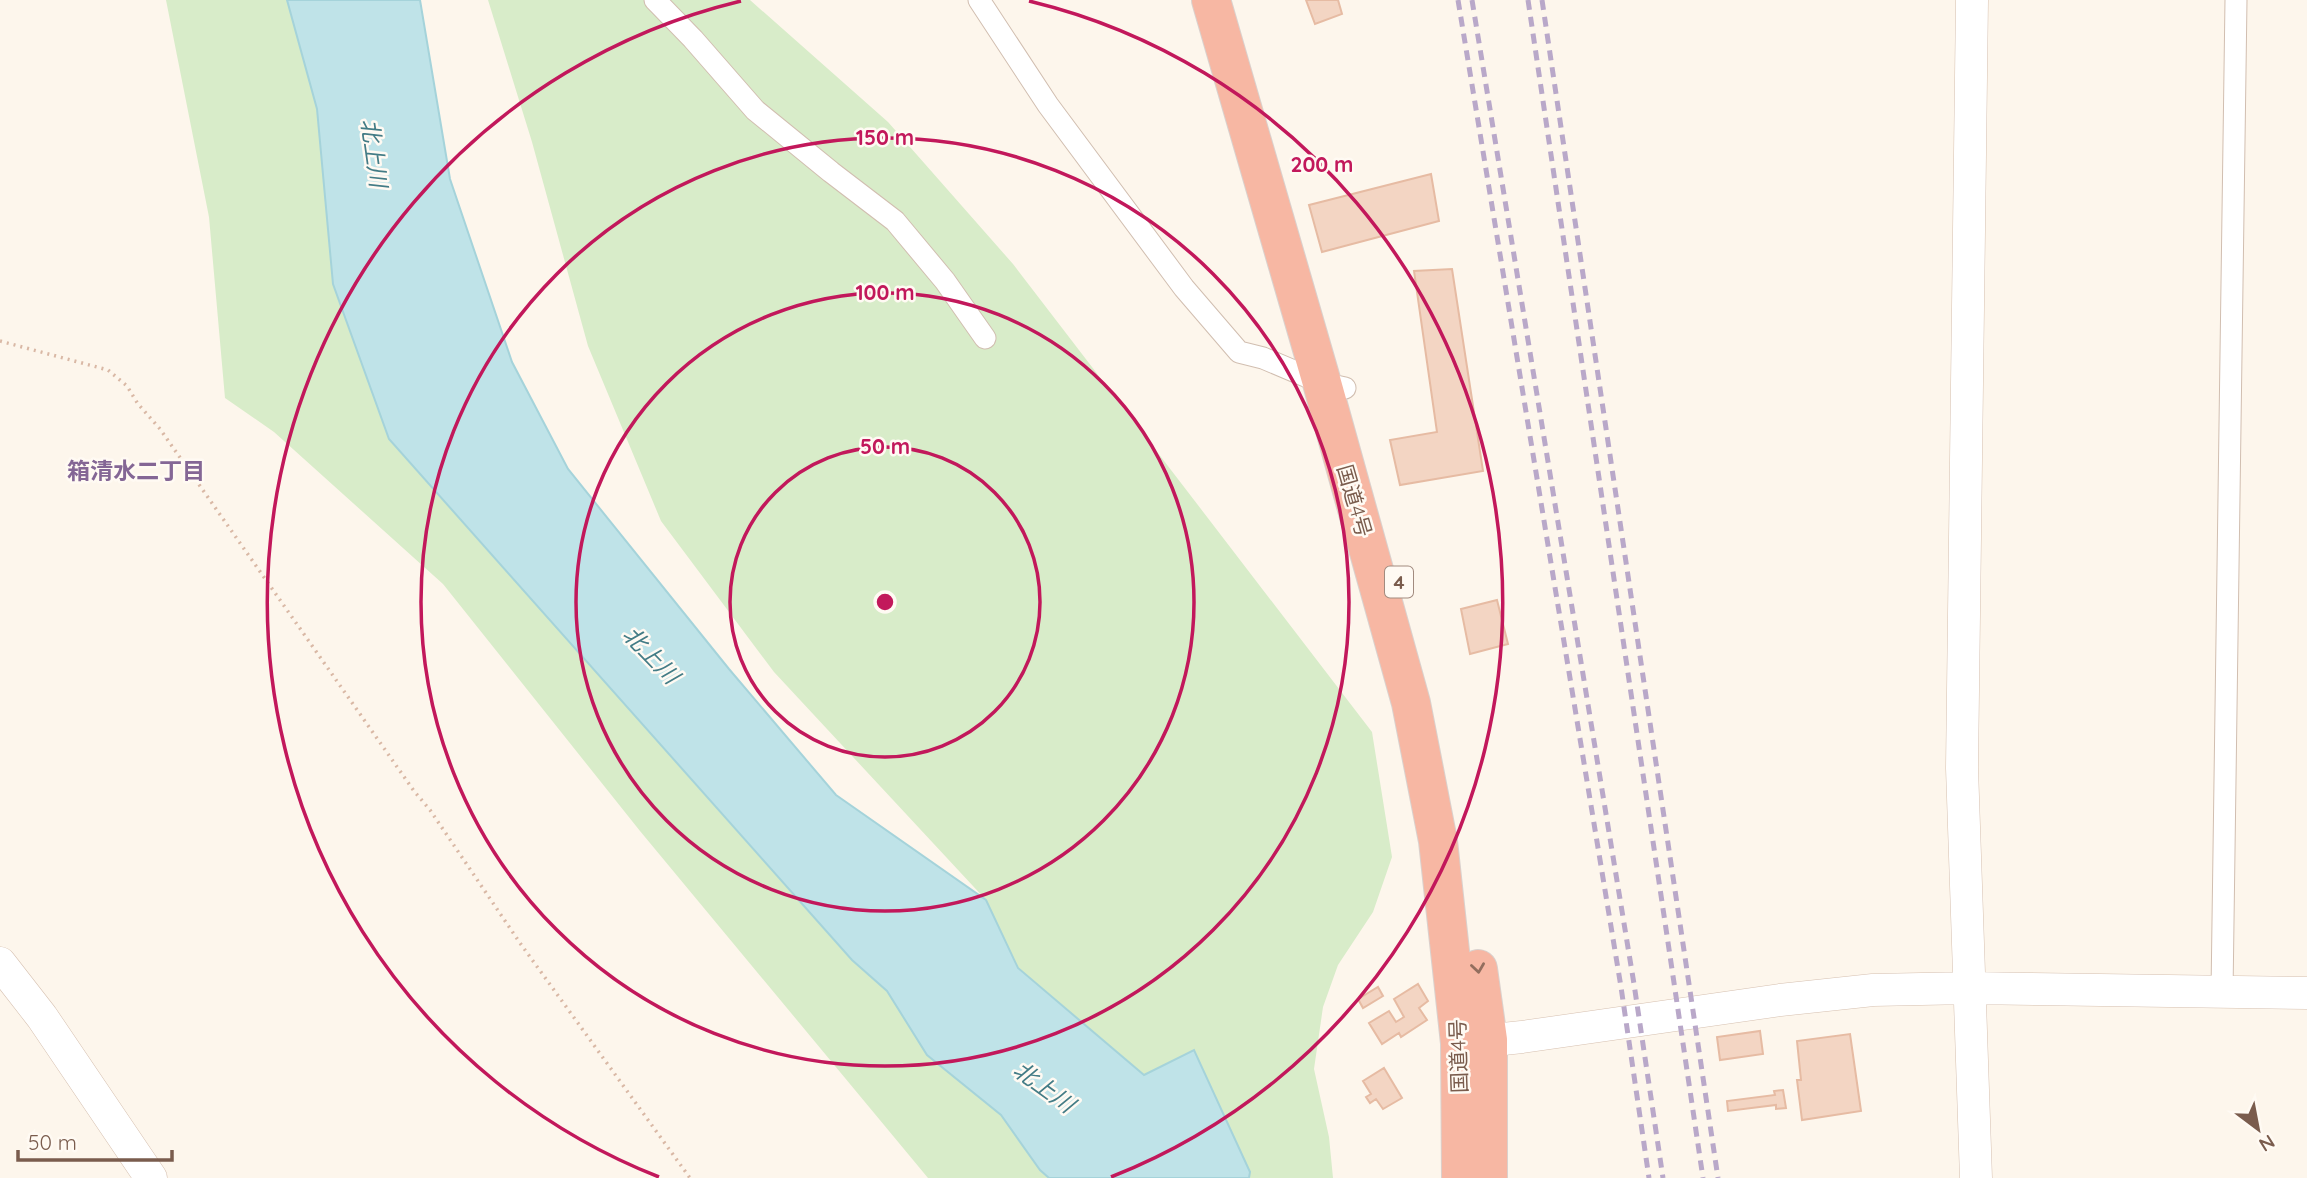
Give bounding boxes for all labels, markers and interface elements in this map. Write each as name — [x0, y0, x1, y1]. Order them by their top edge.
water label: 北上川 — [355, 117, 394, 192]
text: 150 m — [856, 124, 914, 150]
text: 200 m — [1291, 151, 1353, 177]
text: 100 m — [855, 279, 915, 305]
text: 50 m — [860, 433, 910, 459]
district label: 箱清水二丁目 — [67, 456, 205, 485]
street label: 国道4号 — [1332, 462, 1378, 540]
road number: 4 — [1385, 566, 1413, 597]
centre of rings — [873, 590, 897, 614]
water label: 北上川 — [617, 620, 688, 692]
one-way arrow — [1470, 963, 1485, 974]
street label: 国道4号 — [1444, 1019, 1472, 1094]
water label: 北上川 — [1008, 1055, 1083, 1120]
north arrow — [2223, 1094, 2293, 1164]
scale bar — [18, 1118, 172, 1162]
text: 50 m — [28, 1129, 77, 1155]
text: N — [2255, 1130, 2279, 1157]

